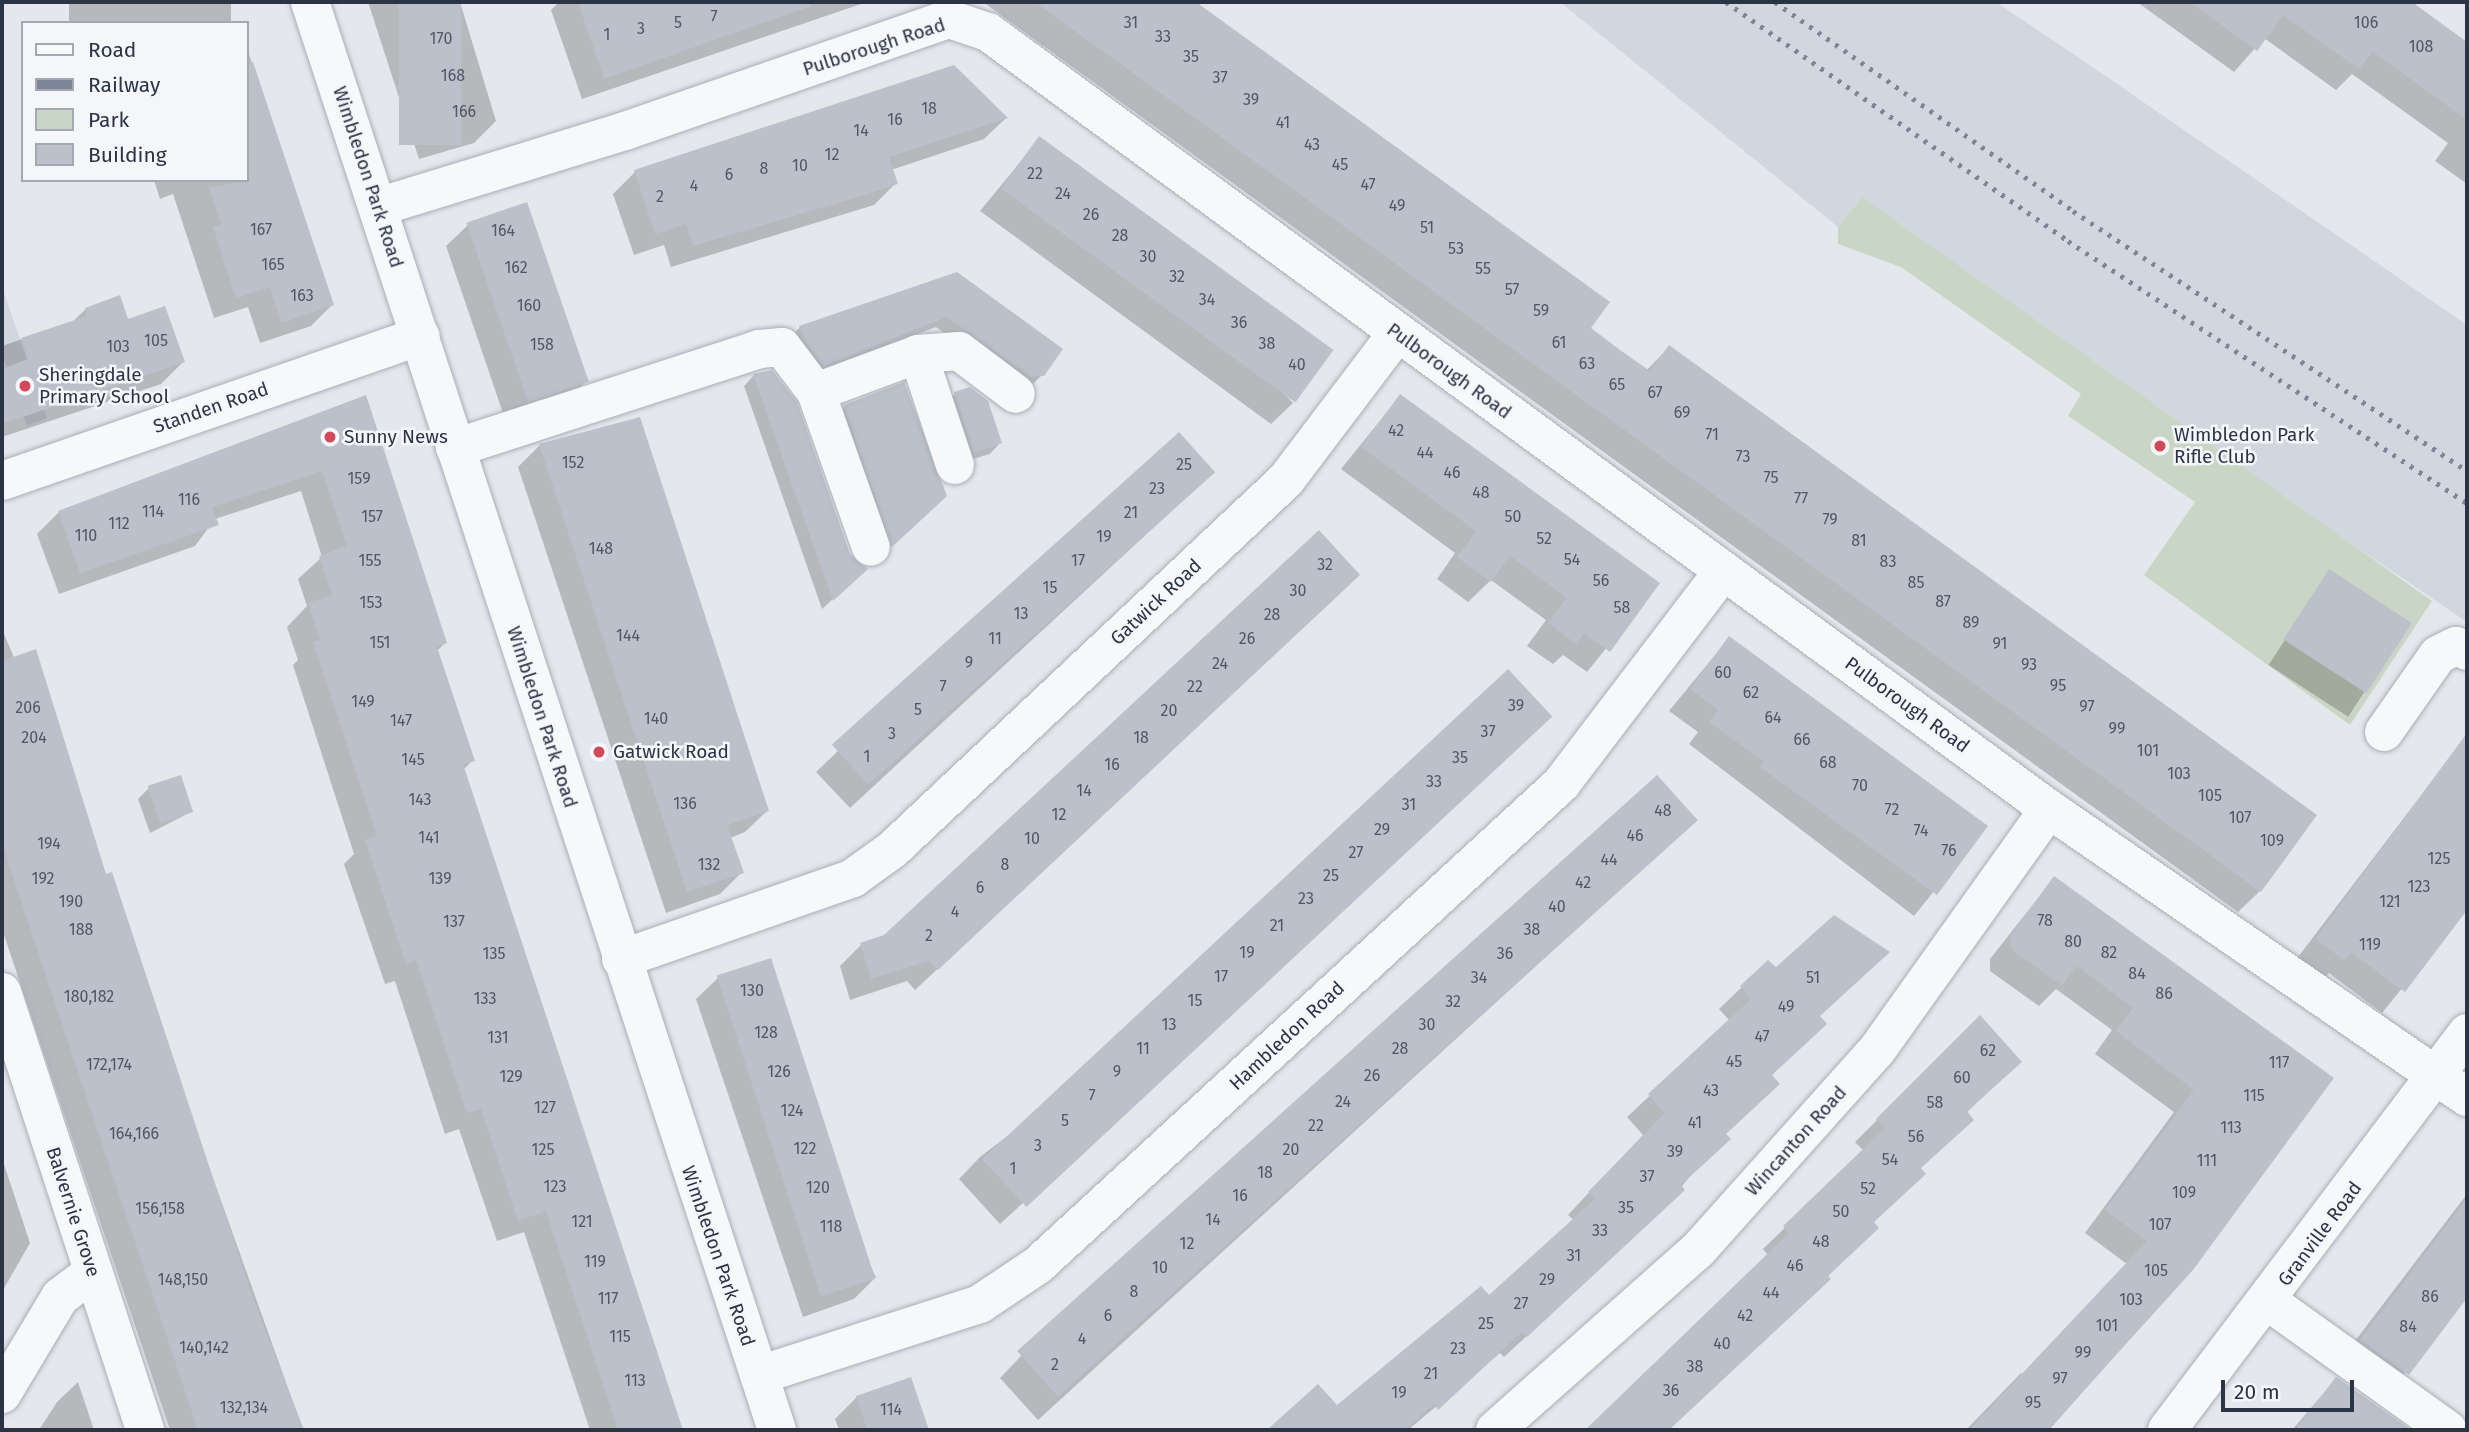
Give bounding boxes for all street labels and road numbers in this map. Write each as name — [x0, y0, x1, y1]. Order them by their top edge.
street label: Pulborough Road — [800, 13, 948, 81]
street label: Wimbledon Park Road — [328, 83, 408, 271]
street label: Pulborough Road — [1382, 318, 1516, 424]
street label: Standen Road — [150, 378, 272, 438]
street label: Gatwick Road — [1106, 554, 1206, 650]
street label: Wimbledon Park Road — [502, 623, 582, 811]
street label: Pulborough Road — [1840, 652, 1974, 758]
street label: Hambledon Road — [1225, 977, 1349, 1095]
street label: Wincanton Road — [1741, 1081, 1851, 1201]
street label: Balvernie Grove — [41, 1144, 105, 1280]
street label: Wimbledon Park Road — [676, 1163, 760, 1349]
street label: Granville Road — [2273, 1177, 2367, 1291]

